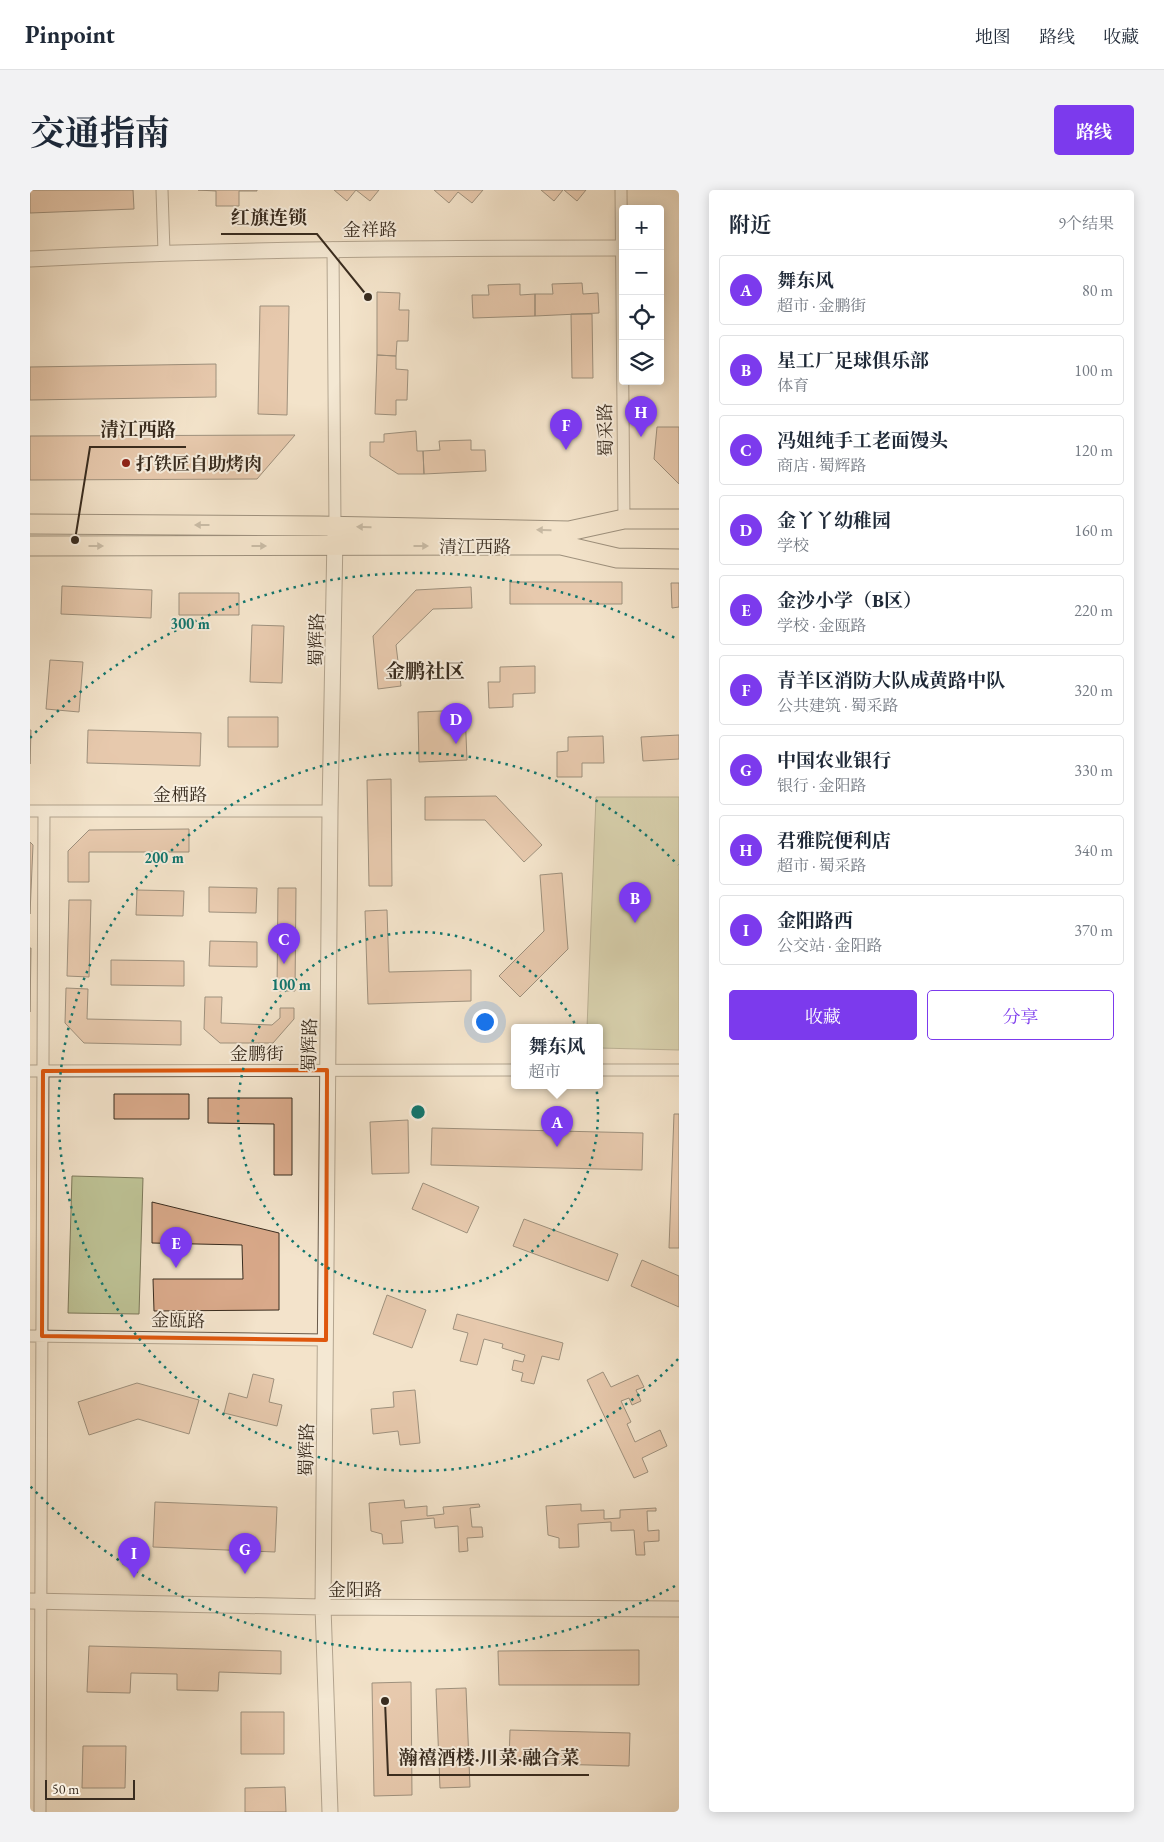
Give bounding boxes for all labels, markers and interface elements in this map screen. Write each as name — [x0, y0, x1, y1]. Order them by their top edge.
text: Pinpoint — [25, 19, 115, 50]
text: 地图 — [975, 25, 1011, 48]
text: 路线 — [1039, 25, 1075, 48]
text: 收藏 — [1103, 25, 1139, 48]
button: 路线 — [1054, 105, 1134, 155]
text: 交通指南 — [30, 110, 170, 155]
callout: 红旗连锁 — [221, 200, 317, 234]
text: 红旗连锁 — [231, 205, 307, 230]
map controls — [619, 205, 664, 385]
button: + — [619, 205, 664, 250]
text: 附近 — [729, 211, 771, 238]
text: 9个结果 — [1058, 213, 1114, 234]
street label: 金祥路 — [343, 218, 397, 241]
button: − — [619, 250, 664, 295]
text: 舞东风 — [777, 268, 834, 293]
text: A — [740, 280, 752, 301]
text: 80 m — [1082, 280, 1113, 301]
button: locate — [619, 295, 664, 340]
text: 超市 · 金鹏街 — [777, 295, 867, 316]
button: layers — [619, 340, 664, 385]
text: 星工厂足球俱乐部 — [777, 348, 929, 373]
text: B — [741, 360, 751, 381]
text: 100 m — [1074, 360, 1113, 381]
text: 体育 — [777, 375, 809, 396]
pin: H — [625, 396, 657, 437]
street label: 蜀采路 — [593, 403, 617, 457]
pin: F — [550, 409, 582, 450]
callout: 清江西路 — [90, 413, 186, 447]
text: 清江西路 — [100, 417, 176, 442]
text: 冯姐纯手工老面馒头 — [777, 428, 948, 453]
text: C — [740, 440, 752, 461]
text: 120 m — [1074, 440, 1113, 461]
place label: 打铁匠自助烤肉 — [136, 452, 262, 475]
text: 商店 · 蜀辉路 — [777, 455, 867, 476]
marker: 打铁匠自助烤肉 — [120, 457, 132, 469]
text: 金丫丫幼稚园 — [777, 508, 891, 533]
text: D — [740, 520, 752, 541]
text: 160 m — [1074, 520, 1113, 541]
one-way arrow — [193, 521, 209, 529]
one-way arrow — [356, 523, 372, 531]
one-way arrow — [536, 526, 552, 534]
street label: 清江西路 — [439, 535, 511, 558]
text: 学校 — [777, 535, 809, 556]
one-way arrow — [88, 542, 104, 550]
one-way arrow — [251, 542, 267, 550]
one-way arrow — [413, 542, 429, 550]
text: 金沙小学（B区） — [777, 588, 922, 613]
text: E — [741, 600, 751, 621]
text: 220 m — [1074, 600, 1113, 621]
street label: 蜀辉路 — [304, 613, 328, 667]
text: 300 m — [170, 614, 210, 633]
text: 学校 · 金瓯路 — [777, 615, 867, 636]
district label: 金鹏社区 — [385, 658, 465, 684]
text: 青羊区消防大队成黄路中队 — [777, 668, 1005, 693]
text: F — [742, 680, 750, 701]
text: 320 m — [1074, 680, 1113, 701]
text: 公共建筑 · 蜀采路 — [777, 695, 899, 716]
pin: D — [440, 703, 472, 744]
text: 中国农业银行 — [777, 748, 891, 773]
text: G — [740, 760, 752, 781]
text: 330 m — [1074, 760, 1113, 781]
text: 银行 · 金阳路 — [777, 775, 867, 796]
street label: 金栖路 — [153, 783, 207, 806]
text: 君雅院便利店 — [777, 828, 891, 853]
text: H — [740, 840, 752, 861]
text: 340 m — [1074, 840, 1113, 861]
text: 200 m — [144, 848, 184, 867]
text: 超市 · 蜀采路 — [777, 855, 867, 876]
pin: B — [619, 882, 651, 923]
text: 金阳路西 — [777, 908, 853, 933]
text: I — [743, 920, 749, 941]
text: 370 m — [1074, 920, 1113, 941]
pin: C — [268, 923, 300, 964]
text: 公交站 · 金阳路 — [777, 935, 883, 956]
text: 100 m — [271, 975, 311, 994]
button: 收藏 — [729, 990, 917, 1040]
button: 分享 — [927, 990, 1114, 1040]
your location — [472, 1009, 498, 1035]
street label: 蜀辉路 — [297, 1018, 321, 1072]
popup — [511, 1024, 603, 1089]
text: 舞东风 — [528, 1034, 586, 1059]
street label: 金鹏街 — [230, 1042, 284, 1065]
text: 超市 — [528, 1061, 561, 1082]
centre of rings — [409, 1103, 427, 1121]
pin: A — [541, 1106, 573, 1147]
pin: E — [160, 1227, 192, 1268]
street label: 金瓯路 — [151, 1308, 205, 1332]
street label: 蜀辉路 — [294, 1423, 318, 1477]
pin: G — [229, 1533, 261, 1574]
pin: I — [118, 1537, 150, 1578]
street label: 金阳路 — [328, 1578, 382, 1601]
callout: 瀚禧酒楼·川菜·融合菜 — [388, 1741, 589, 1775]
text: 瀚禧酒楼·川菜·融合菜 — [399, 1745, 579, 1770]
scale bar — [45, 1777, 135, 1800]
text: 50 m — [52, 1780, 79, 1798]

